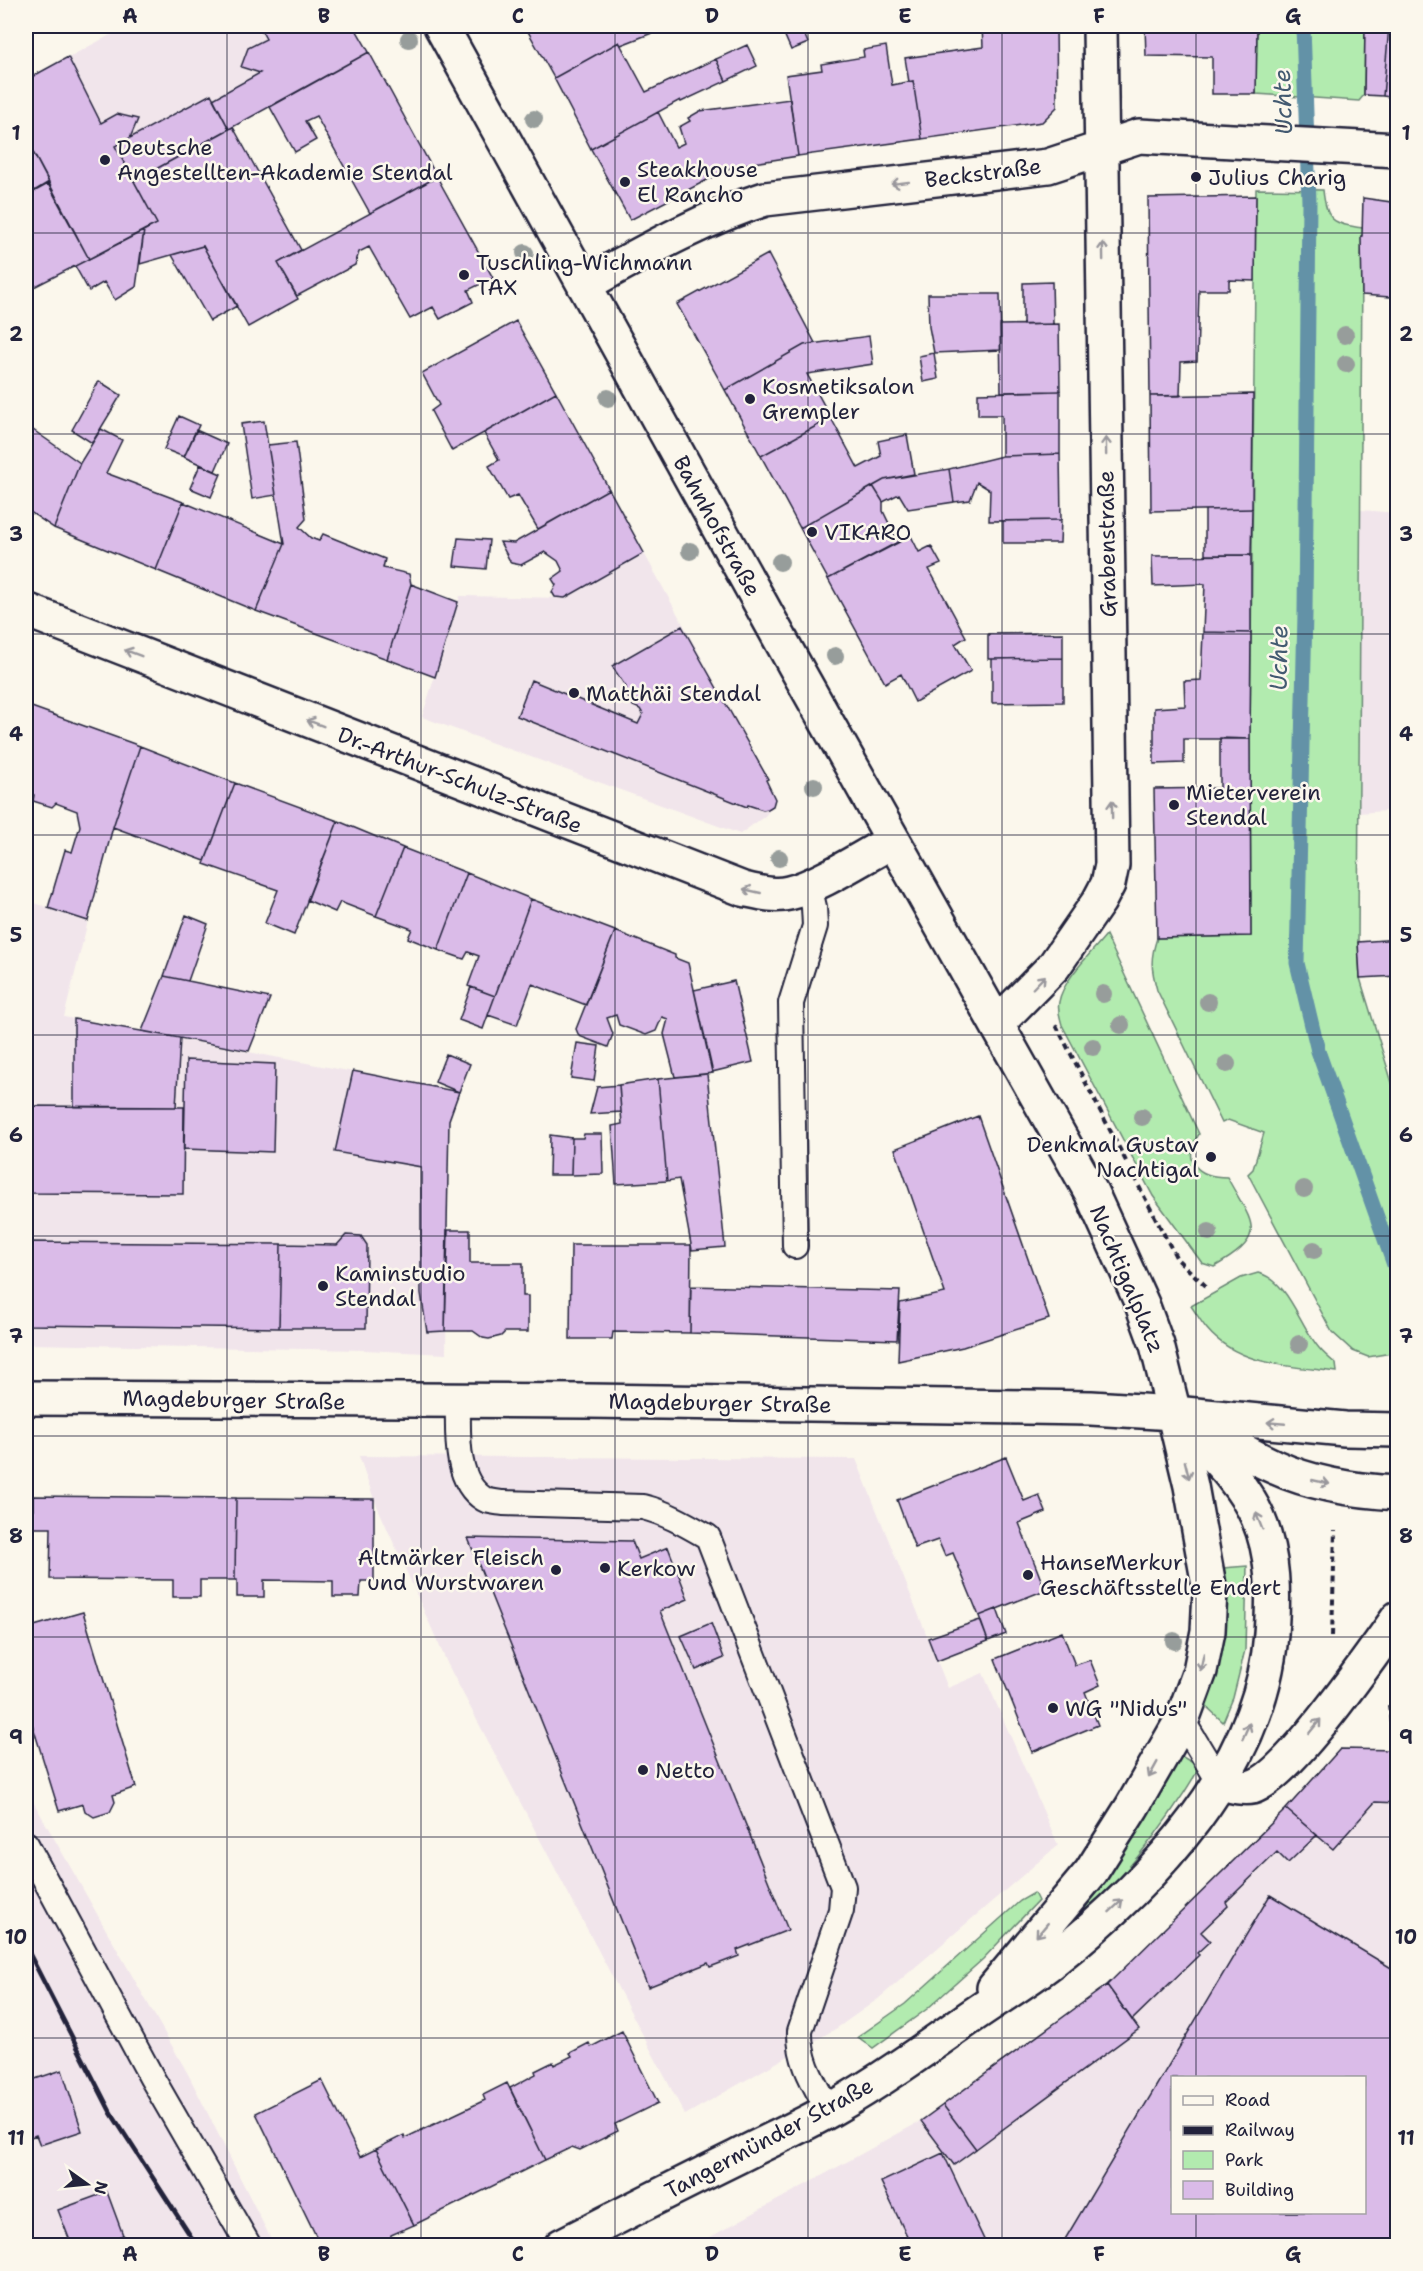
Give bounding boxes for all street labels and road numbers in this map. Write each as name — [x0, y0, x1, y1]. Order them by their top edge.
street label: Beckstraße — [923, 151, 1043, 195]
street label: Bahnhofstraße — [666, 451, 768, 601]
street label: Grabenstraße — [1091, 470, 1123, 618]
street label: Dr.-Arthur-Schulz-Straße — [333, 720, 587, 840]
street label: Nachtigalplatz — [1083, 1201, 1171, 1357]
street label: Magdeburger Straße — [122, 1384, 346, 1416]
street label: Magdeburger Straße — [608, 1387, 832, 1419]
street label: Tangermünder Straße — [660, 2071, 878, 2205]

